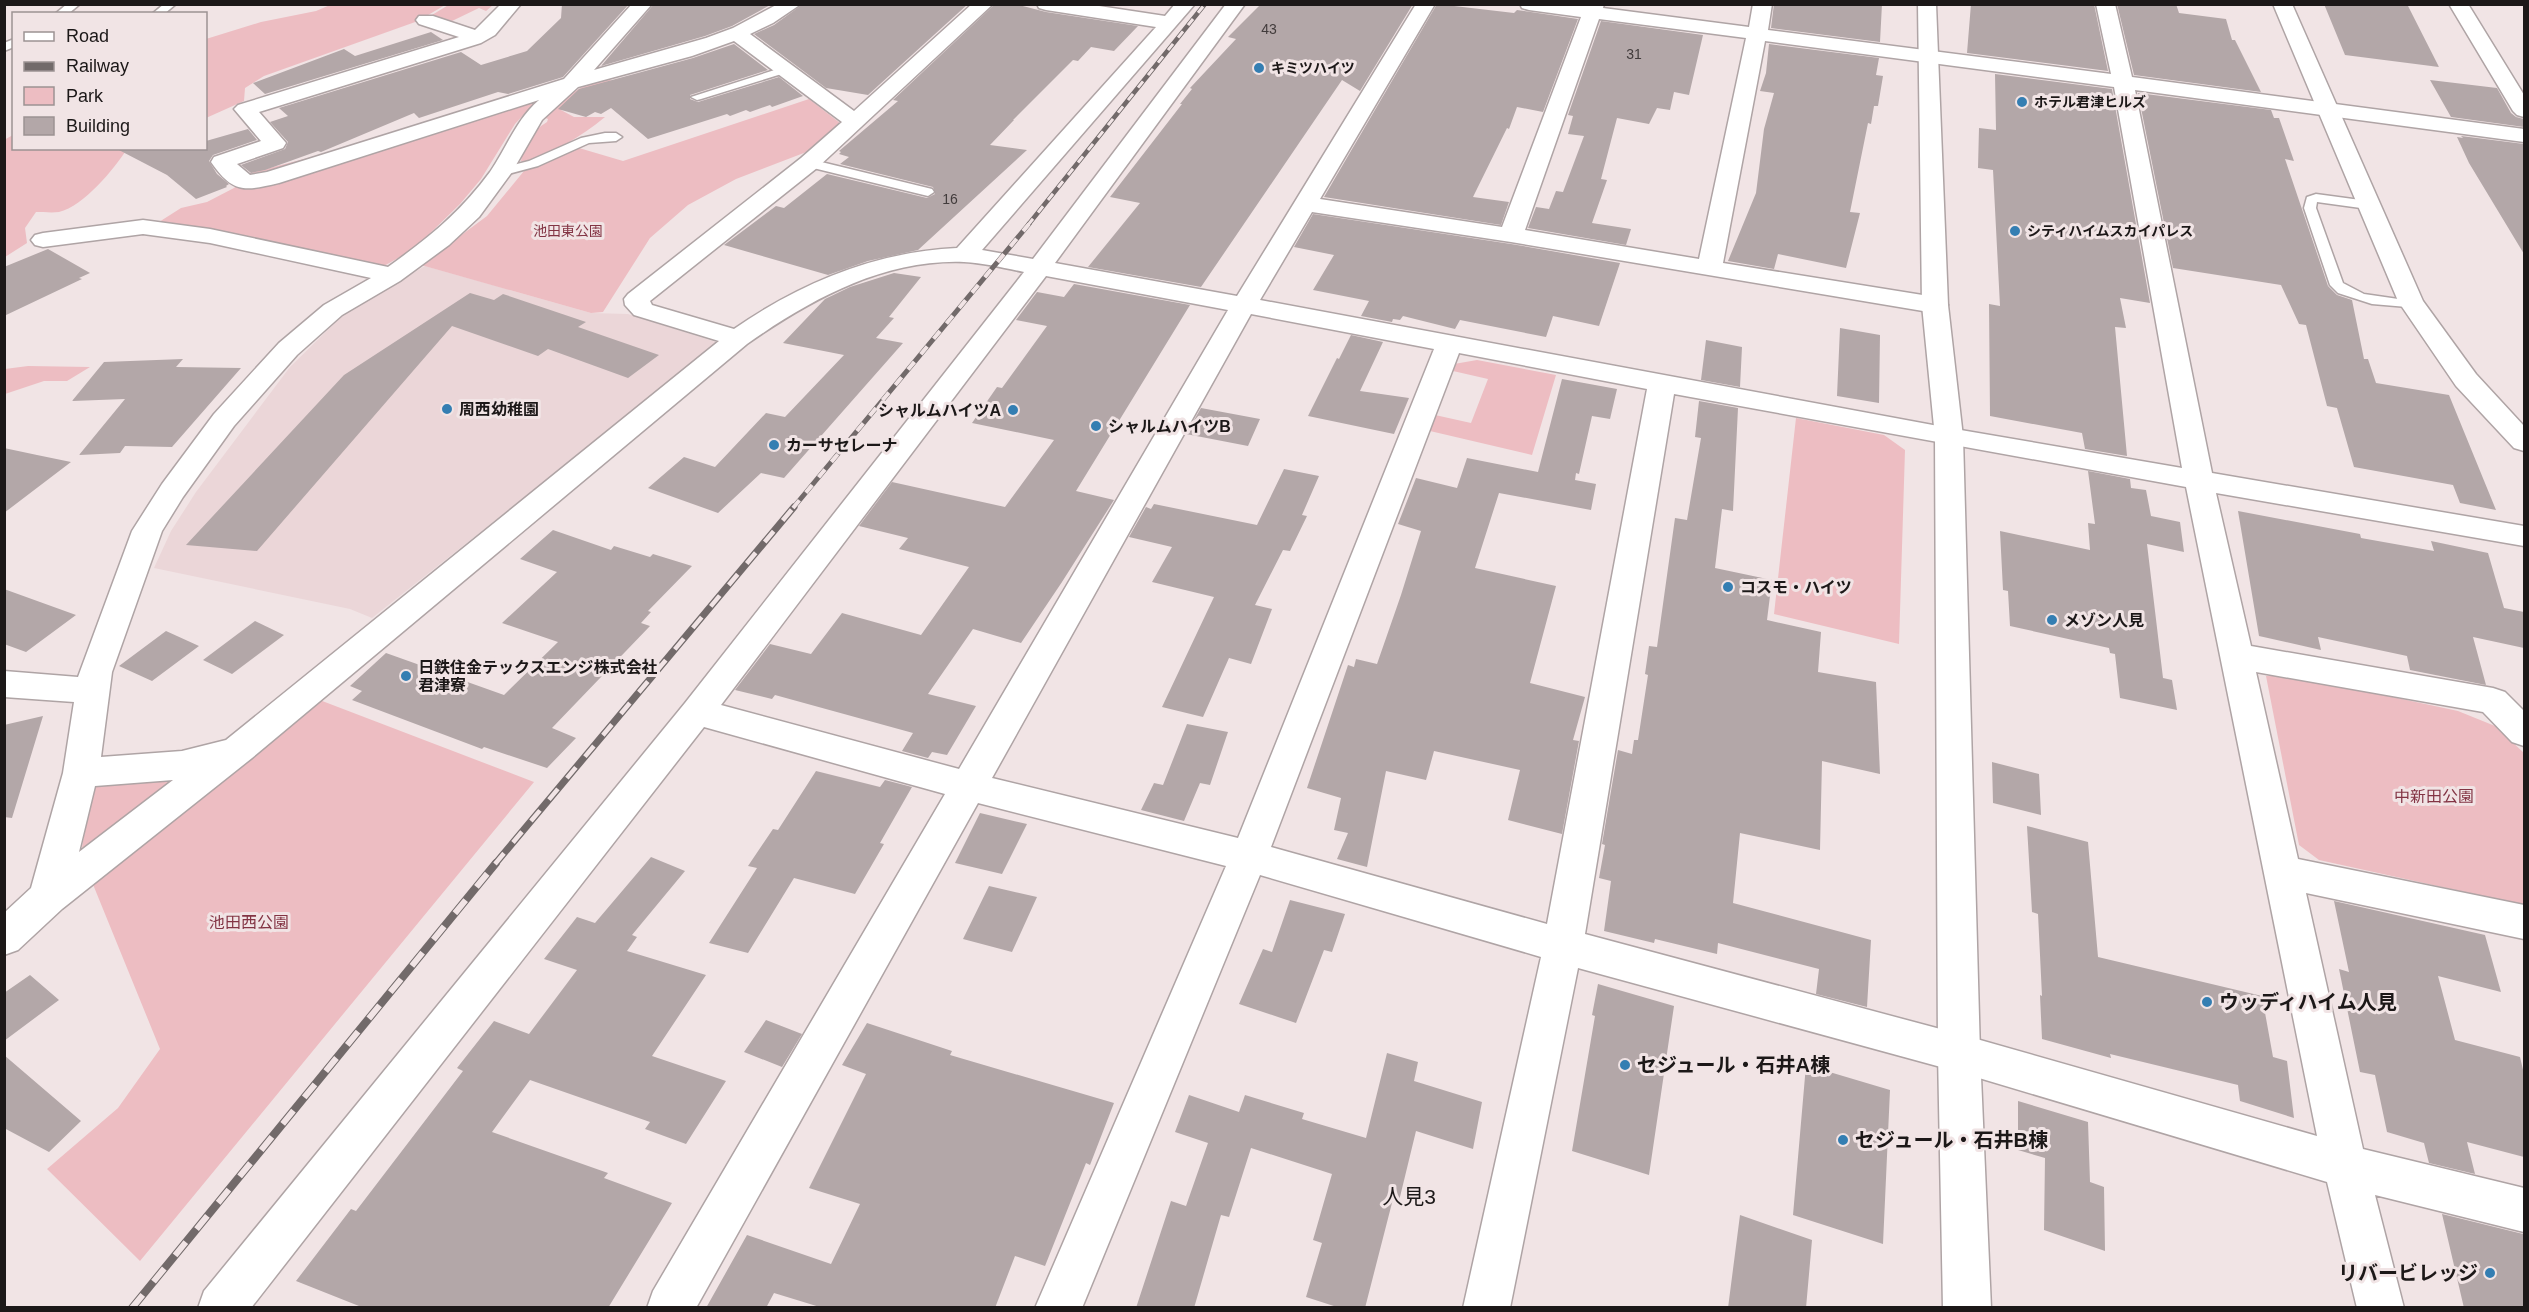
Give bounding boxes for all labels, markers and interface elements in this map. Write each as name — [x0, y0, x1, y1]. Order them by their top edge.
legend — [12, 12, 207, 150]
house number: 43 — [1261, 21, 1277, 37]
text: Road — [66, 26, 109, 46]
house number: 31 — [1626, 46, 1642, 62]
text: Railway — [66, 56, 129, 76]
place label: キミツハイツ — [1271, 60, 1355, 76]
marker: キミツハイツ — [1252, 61, 1266, 75]
text: Park — [66, 86, 104, 106]
place label: ホテル君津ヒルズ — [2034, 94, 2146, 110]
marker: ホテル君津ヒルズ — [2015, 95, 2029, 109]
text: Building — [66, 116, 130, 136]
house number: 16 — [942, 191, 958, 207]
park label: 池田東公園 — [533, 223, 603, 239]
place label: シティハイムスカイパレス — [2027, 223, 2193, 239]
marker: シティハイムスカイパレス — [2008, 224, 2022, 238]
place label: 周西幼稚園 — [459, 401, 539, 418]
marker: 周西幼稚園 — [440, 402, 454, 416]
place label: シャルムハイツA — [878, 402, 1001, 419]
marker: シャルムハイツA — [1006, 403, 1020, 417]
place label: シャルムハイツB — [1108, 418, 1231, 435]
marker: シャルムハイツB — [1089, 419, 1103, 433]
place label: カーサセレーナ — [786, 437, 898, 454]
marker: カーサセレーナ — [767, 438, 781, 452]
place label: コスモ・ハイツ — [1740, 579, 1852, 596]
marker: コスモ・ハイツ — [1721, 580, 1735, 594]
place label: メゾン人見 — [2064, 612, 2144, 629]
marker: メゾン人見 — [2045, 613, 2059, 627]
place label: 日鉄住金テックスエンジ株式会社 君津寮 — [418, 658, 658, 694]
marker: 日鉄住金テックスエンジ株式会社 君津寮 — [399, 669, 413, 683]
park label: 中新田公園 — [2394, 788, 2474, 805]
park label: 池田西公園 — [209, 914, 289, 931]
place label: ウッディハイム人見 — [2219, 991, 2397, 1013]
marker: ウッディハイム人見 — [2200, 995, 2214, 1009]
place label: セジュール・石井A棟 — [1637, 1054, 1830, 1076]
marker: セジュール・石井A棟 — [1618, 1058, 1632, 1072]
place label: セジュール・石井B棟 — [1855, 1129, 2048, 1151]
marker: セジュール・石井B棟 — [1836, 1133, 1850, 1147]
district label: 人見3 — [1382, 1185, 1436, 1208]
place label: リバービレッジ — [2338, 1262, 2478, 1284]
marker: リバービレッジ — [2483, 1266, 2497, 1280]

